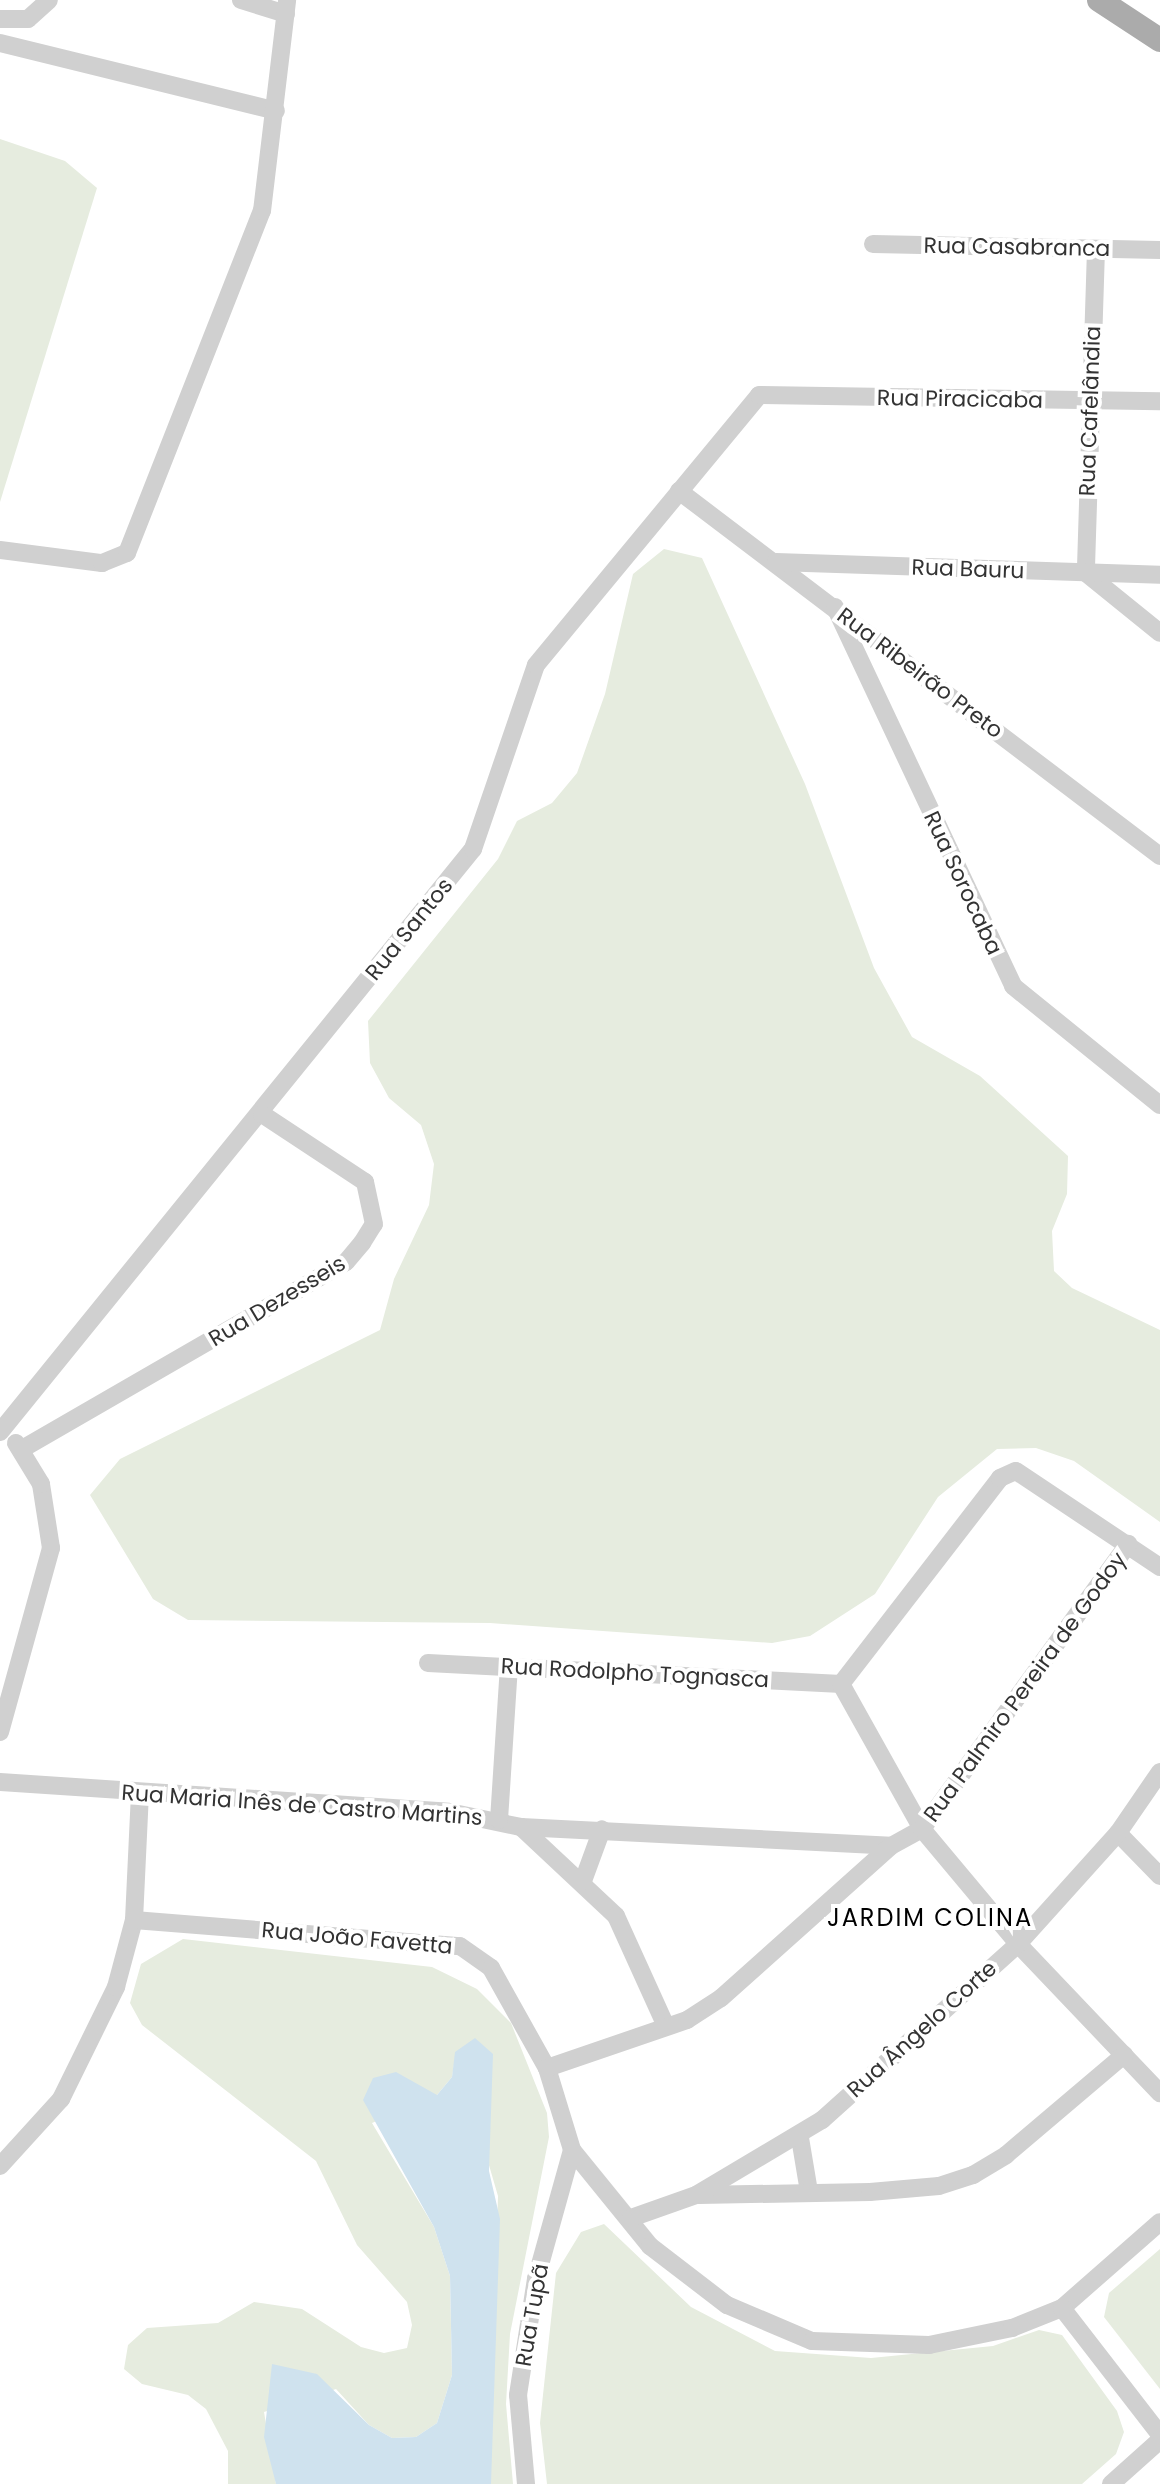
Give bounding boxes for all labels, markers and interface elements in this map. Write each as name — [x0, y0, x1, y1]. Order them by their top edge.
street label: Rua Casabranca — [923, 232, 1111, 262]
street label: Rua Cafelândia — [1074, 325, 1106, 497]
street label: Rua Piracicaba — [877, 384, 1043, 414]
street label: Rua Bauru — [911, 554, 1025, 584]
street label: Rua Ribeirão Preto — [832, 602, 1008, 744]
street label: Rua Sorocaba — [918, 807, 1008, 959]
street label: Rua Santos — [360, 873, 458, 985]
street label: Rua Dezesseis — [204, 1250, 350, 1352]
street label: Rua Palmiro Pereira de Godoy — [918, 1547, 1132, 1827]
street label: Rua Rodolpho Tognasca — [500, 1653, 770, 1693]
street label: Rua Maria Inês de Castro Martins — [121, 1779, 483, 1831]
district label: JARDIM COLINA — [827, 1904, 1033, 1932]
street label: Rua João Favetta — [260, 1917, 454, 1959]
street label: Rua Ângelo Corte — [842, 1955, 1002, 2103]
street label: Rua Tupã — [510, 2262, 554, 2368]

